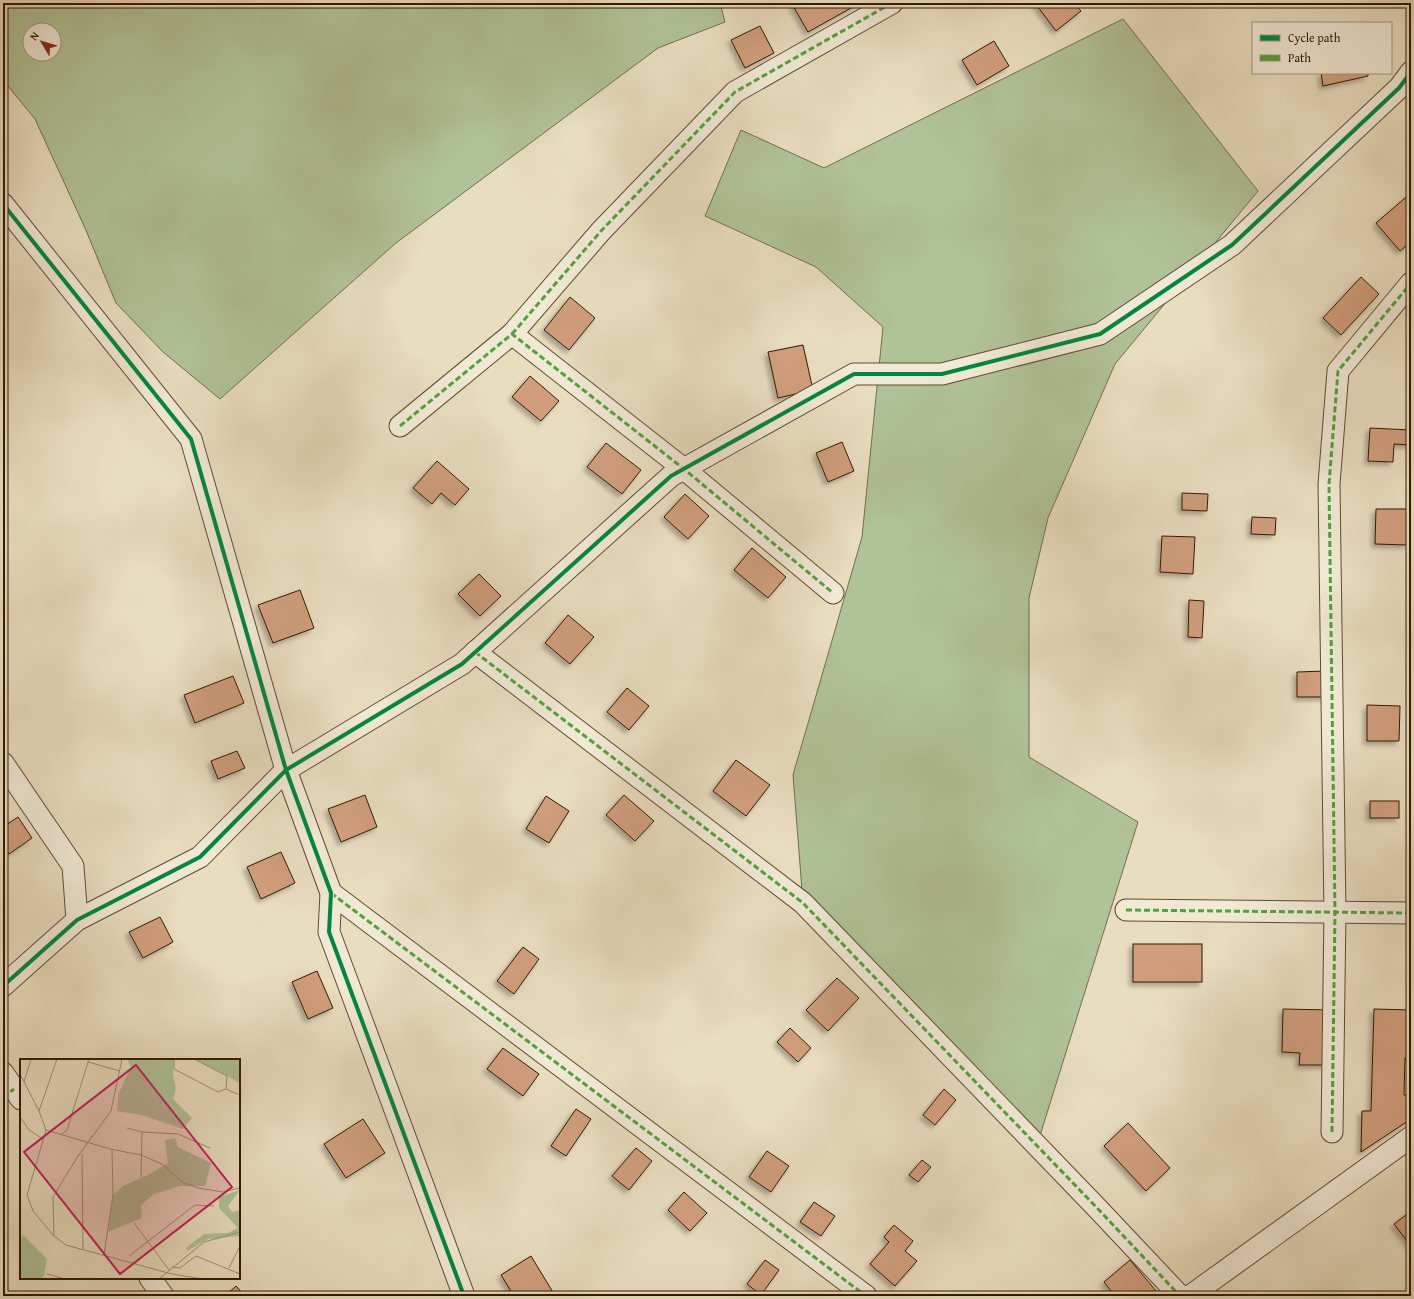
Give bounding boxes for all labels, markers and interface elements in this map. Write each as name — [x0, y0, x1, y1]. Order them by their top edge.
north arrow — [22, 22, 62, 62]
legend — [1252, 22, 1392, 74]
text: N — [26, 28, 43, 44]
text: Cycle path — [1288, 29, 1341, 46]
text: Path — [1288, 49, 1311, 66]
inset map — [20, 1059, 240, 1279]

